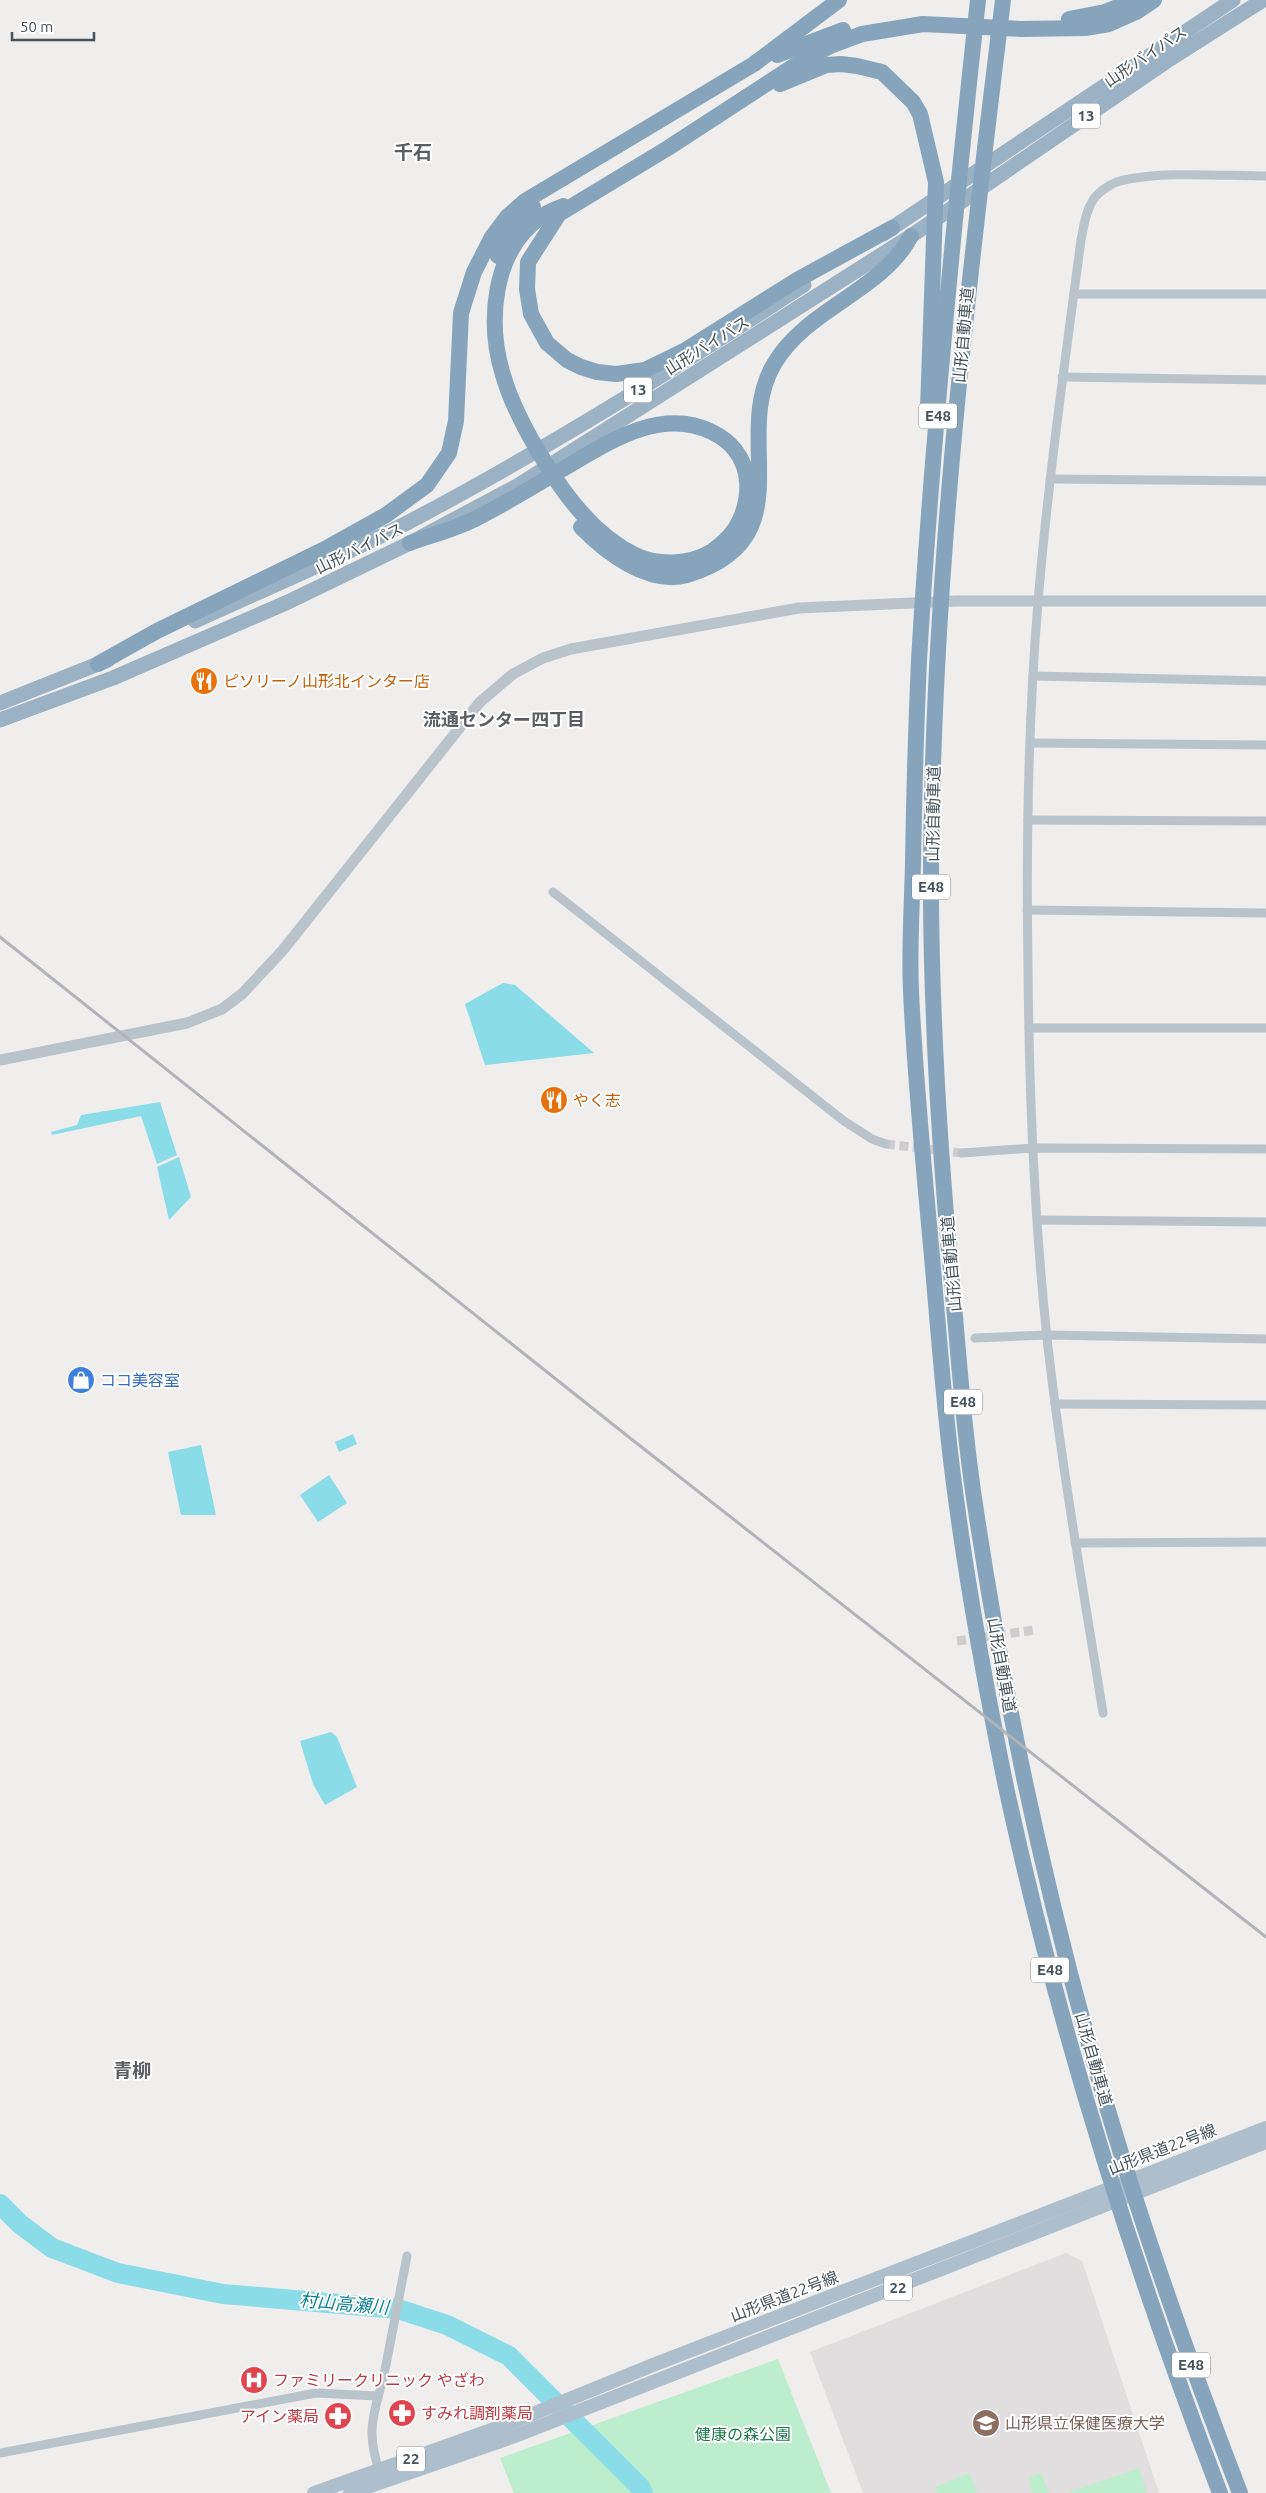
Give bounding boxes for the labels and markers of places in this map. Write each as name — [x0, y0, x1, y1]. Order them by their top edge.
restaurant icon: ピソリーノ山形北インター店 — [189, 666, 219, 696]
place label: ピソリーノ山形北インター店 — [223, 672, 430, 690]
restaurant icon: やく志 — [539, 1085, 569, 1115]
place label: やく志 — [573, 1091, 621, 1109]
shop icon: ココ美容室 — [66, 1365, 96, 1395]
place label: ココ美容室 — [100, 1371, 180, 1389]
hospital icon: ファミリークリニック やざわ — [239, 2365, 269, 2395]
place label: ファミリークリニック やざわ — [273, 2371, 485, 2389]
pharmacy icon: すみれ調剤薬局 — [387, 2398, 417, 2428]
pharmacy icon: アイン薬局 — [323, 2401, 353, 2431]
place label: すみれ調剤薬局 — [421, 2404, 533, 2422]
place label: アイン薬局 — [240, 2407, 319, 2425]
school or university icon: 山形県立保健医療大学 — [971, 2408, 1001, 2438]
place label: 山形県立保健医療大学 — [1005, 2414, 1165, 2432]

